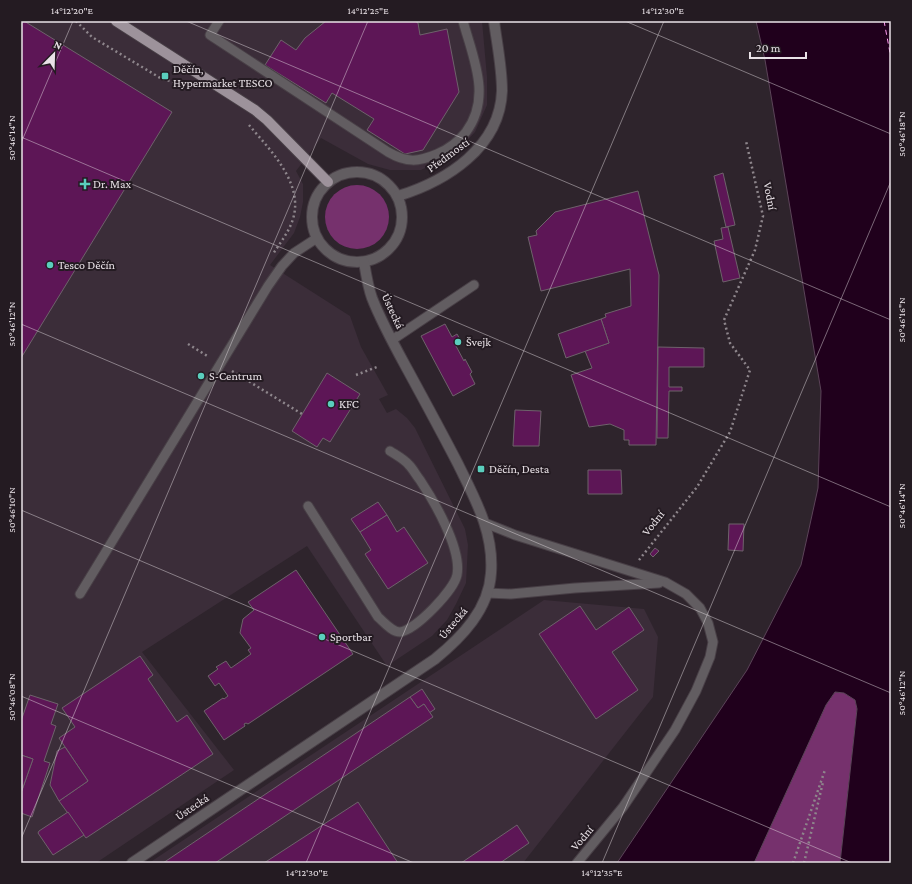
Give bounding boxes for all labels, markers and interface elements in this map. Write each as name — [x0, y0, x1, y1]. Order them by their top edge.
text: 14°12'20"E — [51, 5, 94, 16]
text: 14°12'25"E — [347, 5, 389, 16]
text: 14°12'30"E — [642, 5, 684, 16]
north arrow — [34, 34, 74, 74]
scale bar — [750, 34, 806, 60]
text: N — [52, 38, 64, 52]
text: 20 m — [756, 41, 781, 55]
place label: Děčín, Hypermarket TESCO — [173, 62, 273, 90]
marker: Děčín, Hypermarket TESCO — [160, 71, 170, 81]
text: 50°46'18"N — [896, 111, 907, 157]
text: 50°46'14"N — [6, 115, 17, 160]
street label: Předmostí — [424, 134, 473, 175]
place label: Dr. Max — [93, 177, 132, 191]
marker: Dr. Max — [80, 179, 90, 189]
street label: Vodní — [760, 181, 780, 212]
place label: Tesco Děčín — [58, 258, 116, 272]
marker: Tesco Děčín — [45, 260, 55, 270]
street label: Ústecká — [379, 291, 407, 331]
text: 50°46'16"N — [896, 297, 907, 343]
text: 50°46'12"N — [6, 301, 17, 346]
place label: Švejk — [466, 335, 491, 349]
marker: Švejk — [453, 337, 463, 347]
place label: S-Centrum — [209, 369, 262, 383]
marker: S-Centrum — [196, 371, 206, 381]
place label: KFC — [339, 397, 359, 411]
marker: KFC — [326, 399, 336, 409]
place label: Děčín, Desta — [489, 462, 550, 476]
marker: Děčín, Desta — [476, 464, 486, 474]
text: 50°46'14"N — [896, 483, 907, 528]
text: 50°46'10"N — [6, 487, 17, 533]
street label: Vodní — [639, 507, 668, 538]
street label: Ústecká — [436, 604, 471, 642]
place label: Sportbar — [330, 630, 373, 644]
marker: Sportbar — [317, 632, 327, 642]
text: 50°46'12"N — [896, 670, 907, 715]
text: 50°46'08"N — [6, 673, 17, 721]
street label: Ústecká — [173, 790, 212, 823]
street label: Vodní — [568, 822, 597, 853]
text: 14°12'30"E — [286, 867, 328, 878]
text: 14°12'35"E — [581, 867, 623, 878]

